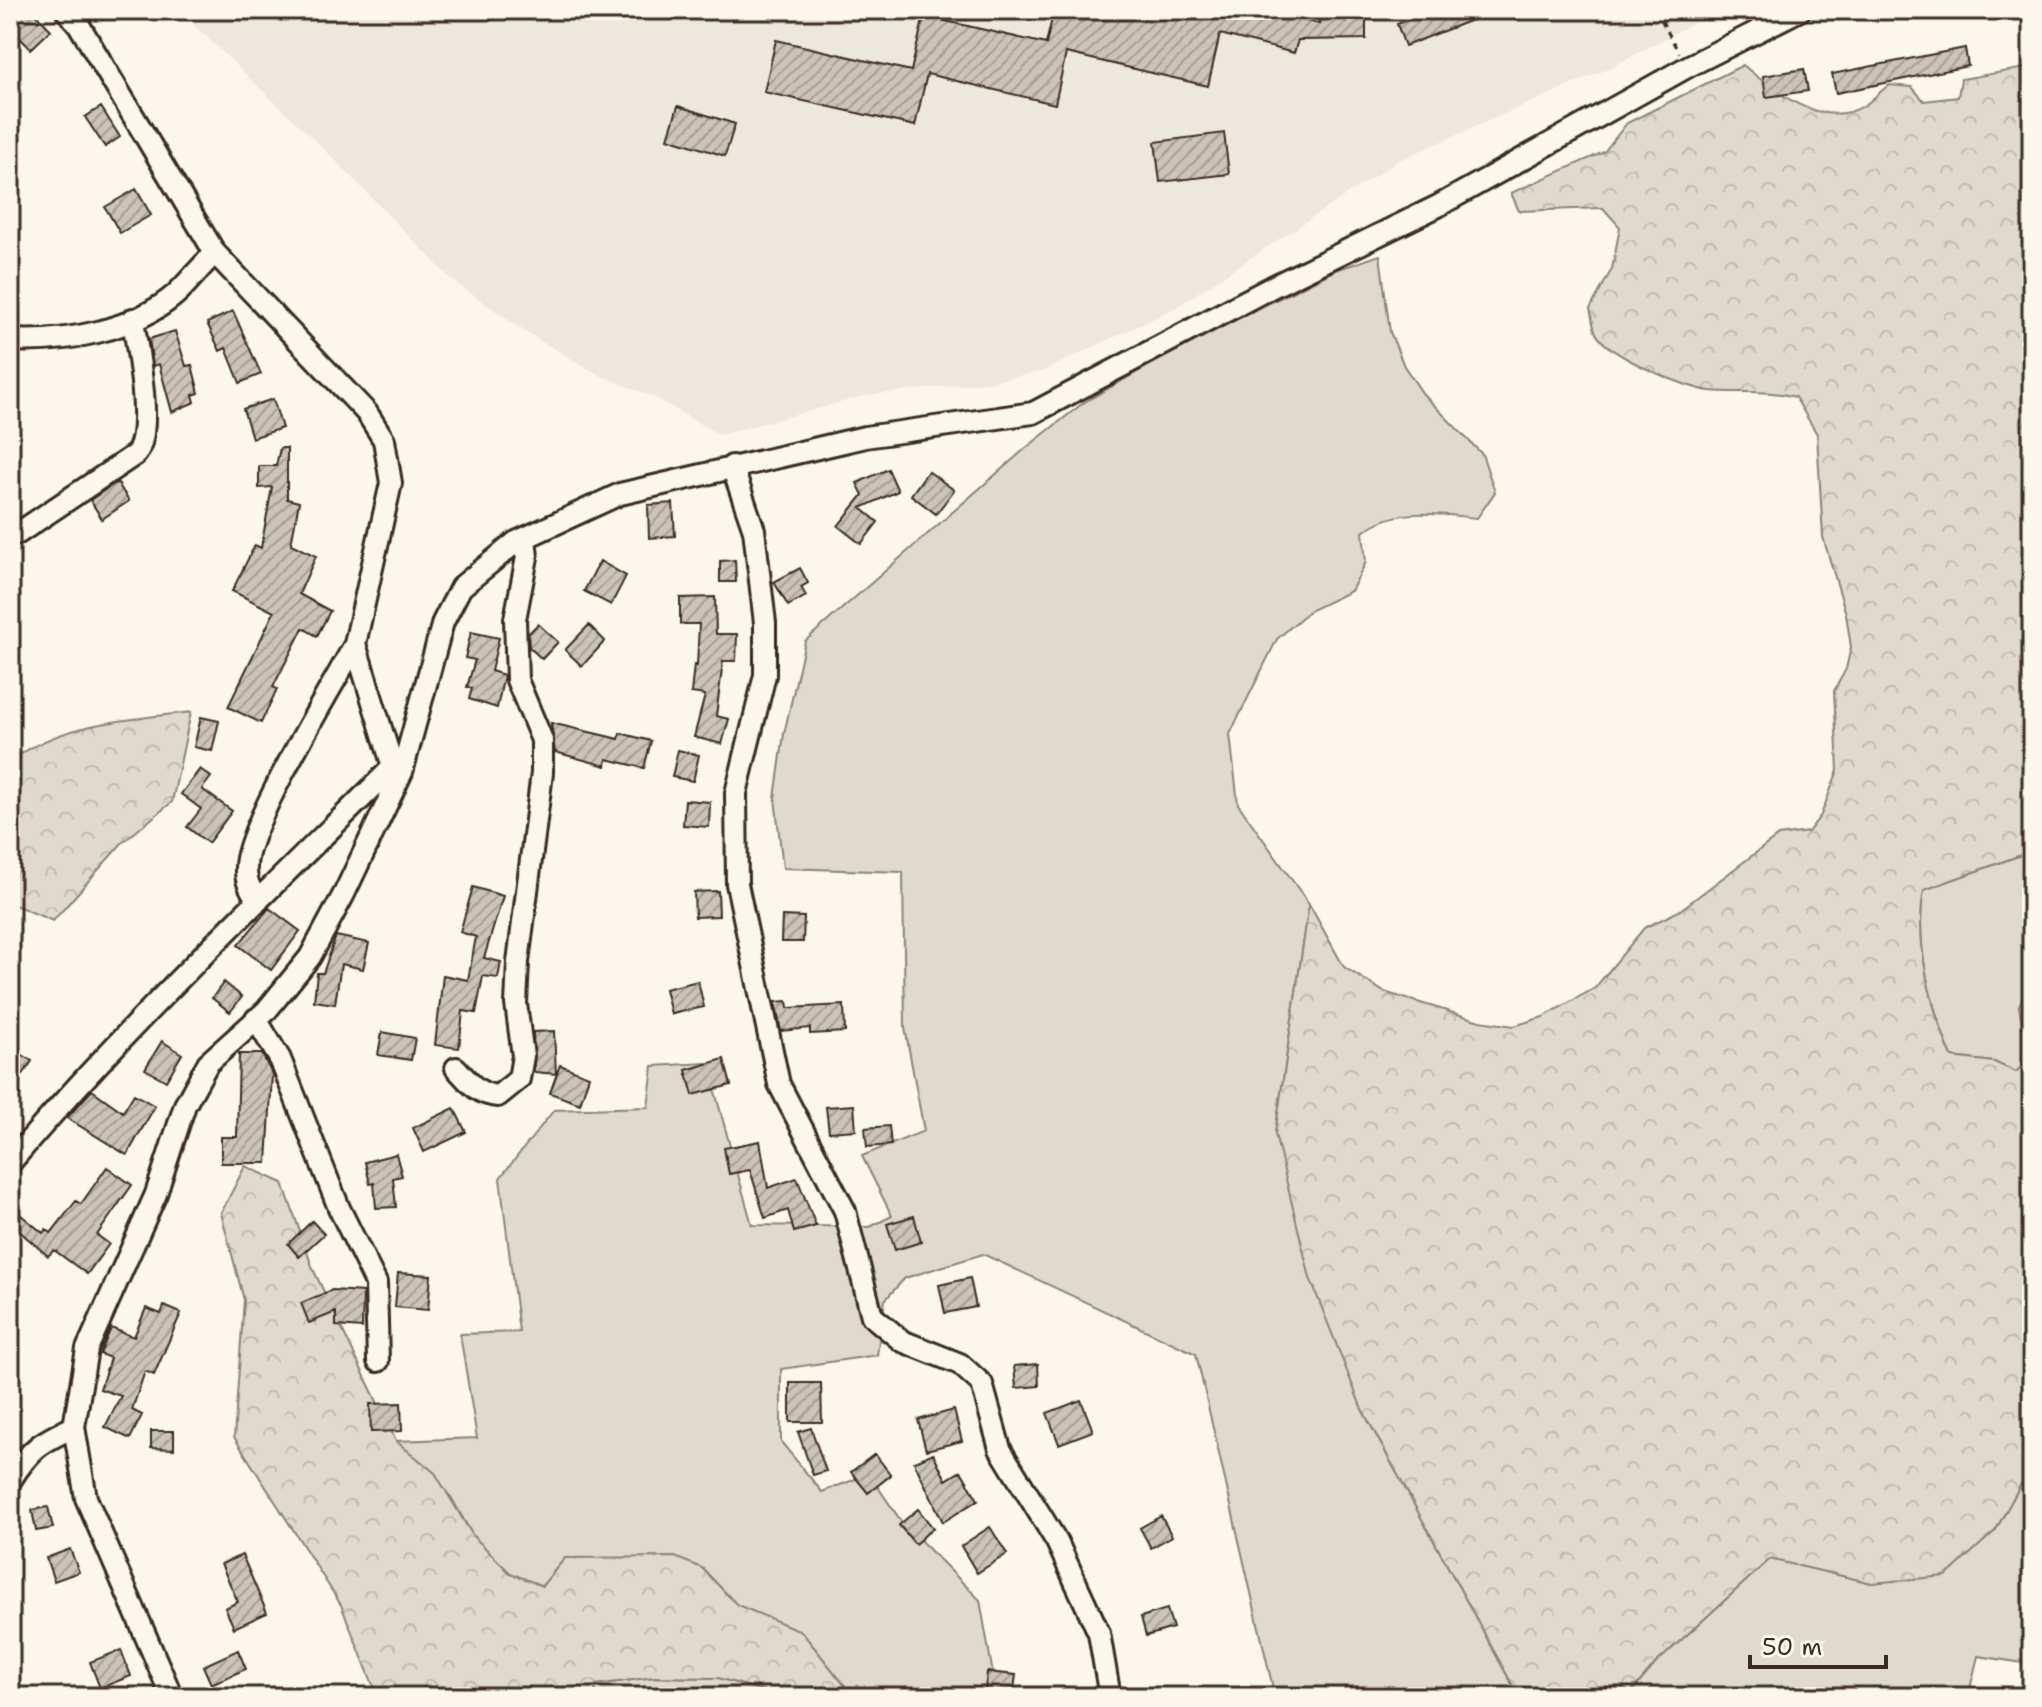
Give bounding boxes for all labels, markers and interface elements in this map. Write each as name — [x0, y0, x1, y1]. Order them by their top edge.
scale bar — [1750, 1619, 1886, 1669]
text: 50 m — [1762, 1631, 1822, 1663]

